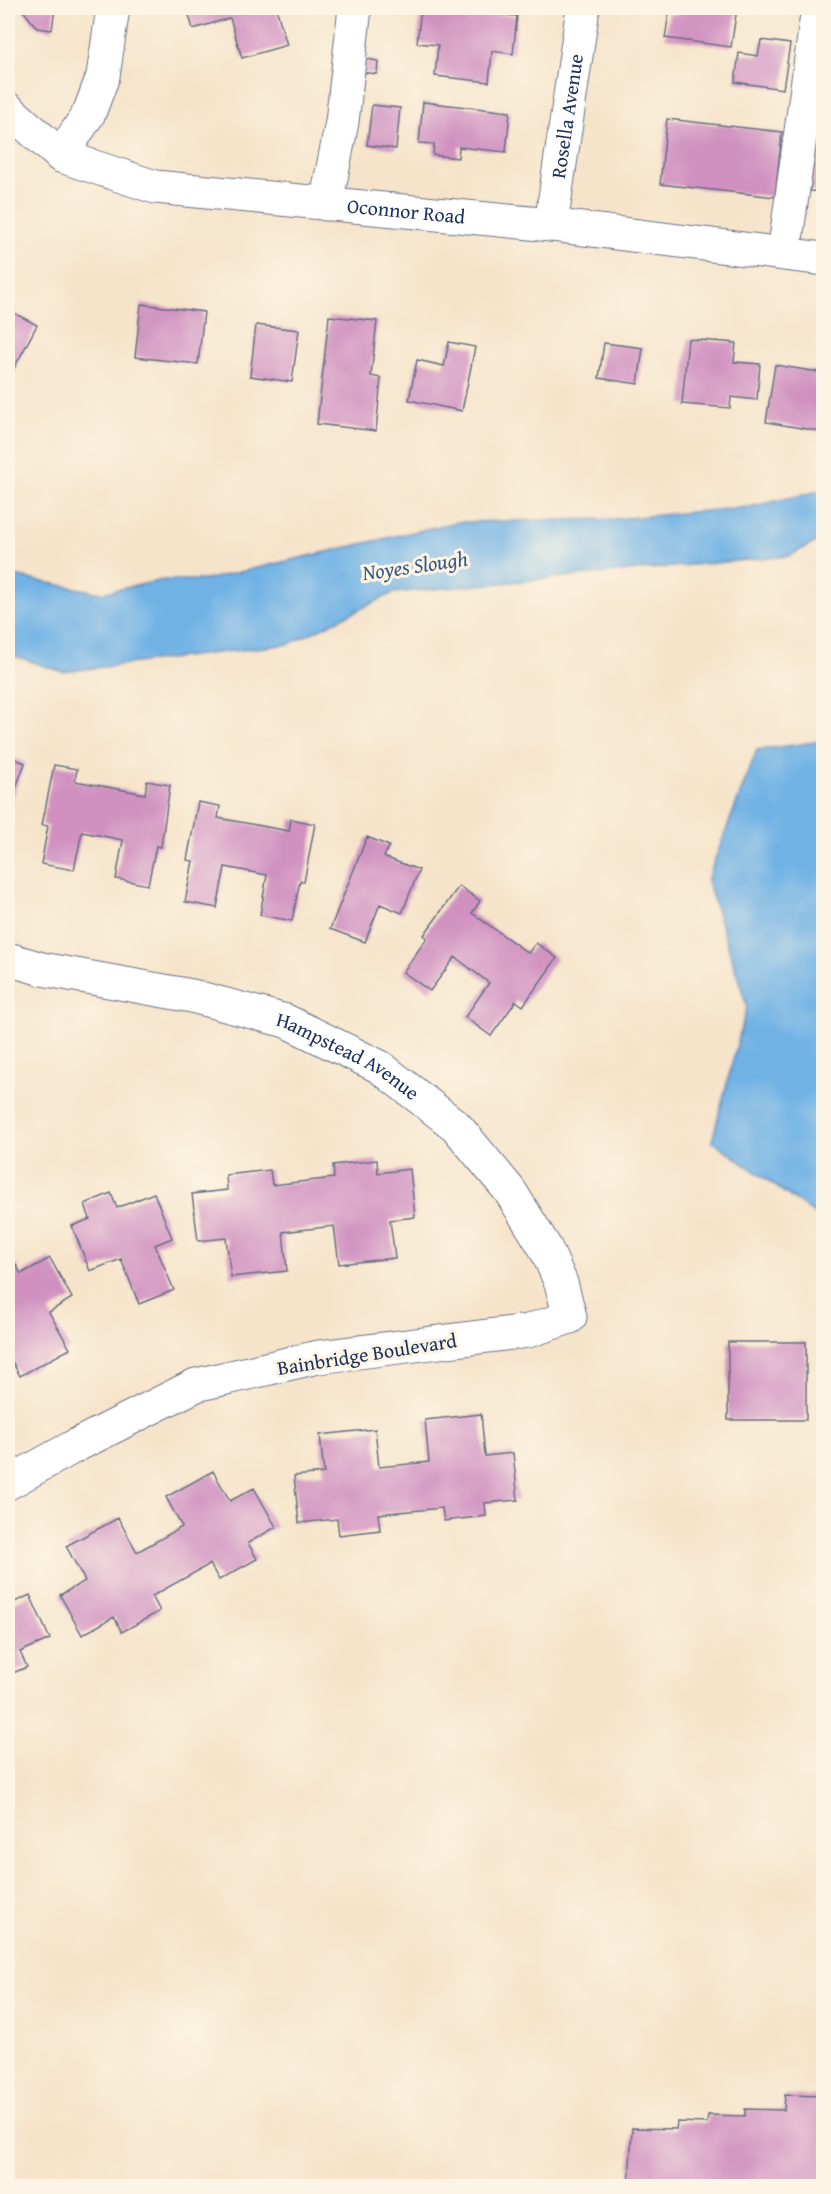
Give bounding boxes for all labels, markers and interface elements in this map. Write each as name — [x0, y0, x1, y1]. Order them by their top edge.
street label: Rosella Avenue — [543, 52, 590, 180]
street label: Oconnor Road — [346, 190, 467, 231]
water label: Noyes Slough — [359, 543, 470, 588]
street label: Hampstead Avenue — [273, 1004, 426, 1107]
street label: Bainbridge Boulevard — [275, 1325, 459, 1382]

